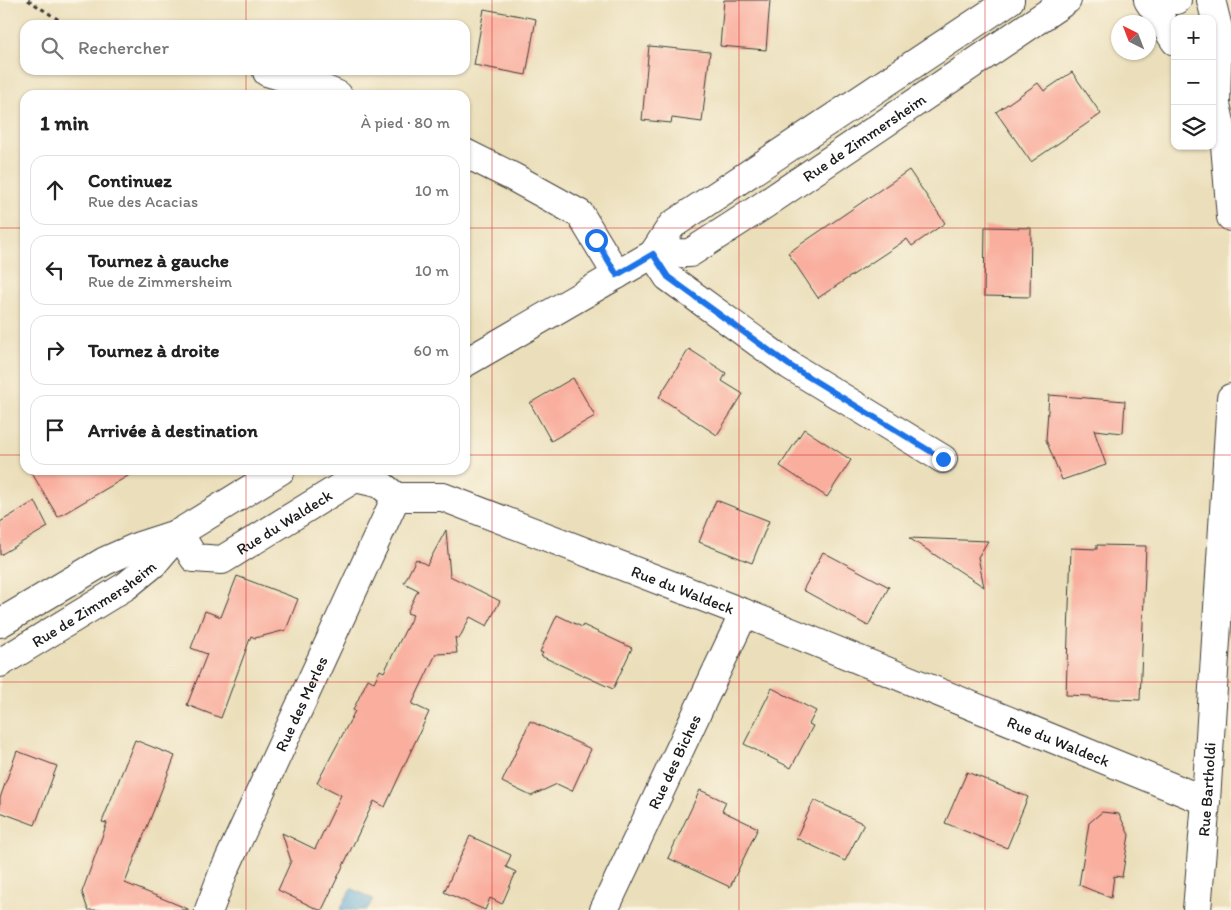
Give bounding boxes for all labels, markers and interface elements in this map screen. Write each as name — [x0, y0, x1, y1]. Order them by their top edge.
north arrow — [1111, 15, 1156, 60]
map controls — [1171, 15, 1216, 150]
button: + — [1171, 15, 1216, 60]
search box — [20, 20, 470, 75]
icon: search — [38, 34, 66, 62]
text: Rechercher — [78, 36, 169, 59]
button: − — [1171, 60, 1216, 105]
street label: Rue de Zimmersheim — [799, 89, 930, 186]
button: layers — [1171, 105, 1216, 150]
text: 1 min — [40, 110, 89, 135]
text: À pied · 80 m — [361, 113, 450, 132]
text: Continuez — [88, 169, 172, 192]
icon: ahead — [41, 176, 69, 204]
text: 10 m — [415, 181, 449, 200]
text: Rue des Acacias — [88, 192, 198, 211]
route start — [585, 229, 608, 252]
text: Tournez à gauche — [88, 249, 229, 272]
icon: left — [41, 256, 69, 284]
text: 10 m — [415, 261, 449, 280]
text: Rue de Zimmersheim — [88, 272, 232, 291]
icon: right — [41, 336, 69, 364]
text: Tournez à droite — [88, 339, 220, 362]
text: 60 m — [414, 341, 449, 360]
icon: arrive — [41, 416, 69, 444]
text: Arrivée à destination — [88, 419, 258, 442]
route end — [932, 448, 955, 471]
street label: Rue du Waldeck — [233, 485, 335, 559]
street label: Rue de Zimmersheim — [28, 556, 160, 651]
street label: Rue du Waldeck — [629, 561, 737, 618]
street label: Rue des Merles — [271, 653, 331, 754]
street label: Rue des Biches — [644, 711, 704, 812]
street label: Rue du Waldeck — [1004, 712, 1113, 770]
street label: Rue Bartholdi — [1194, 742, 1219, 837]

